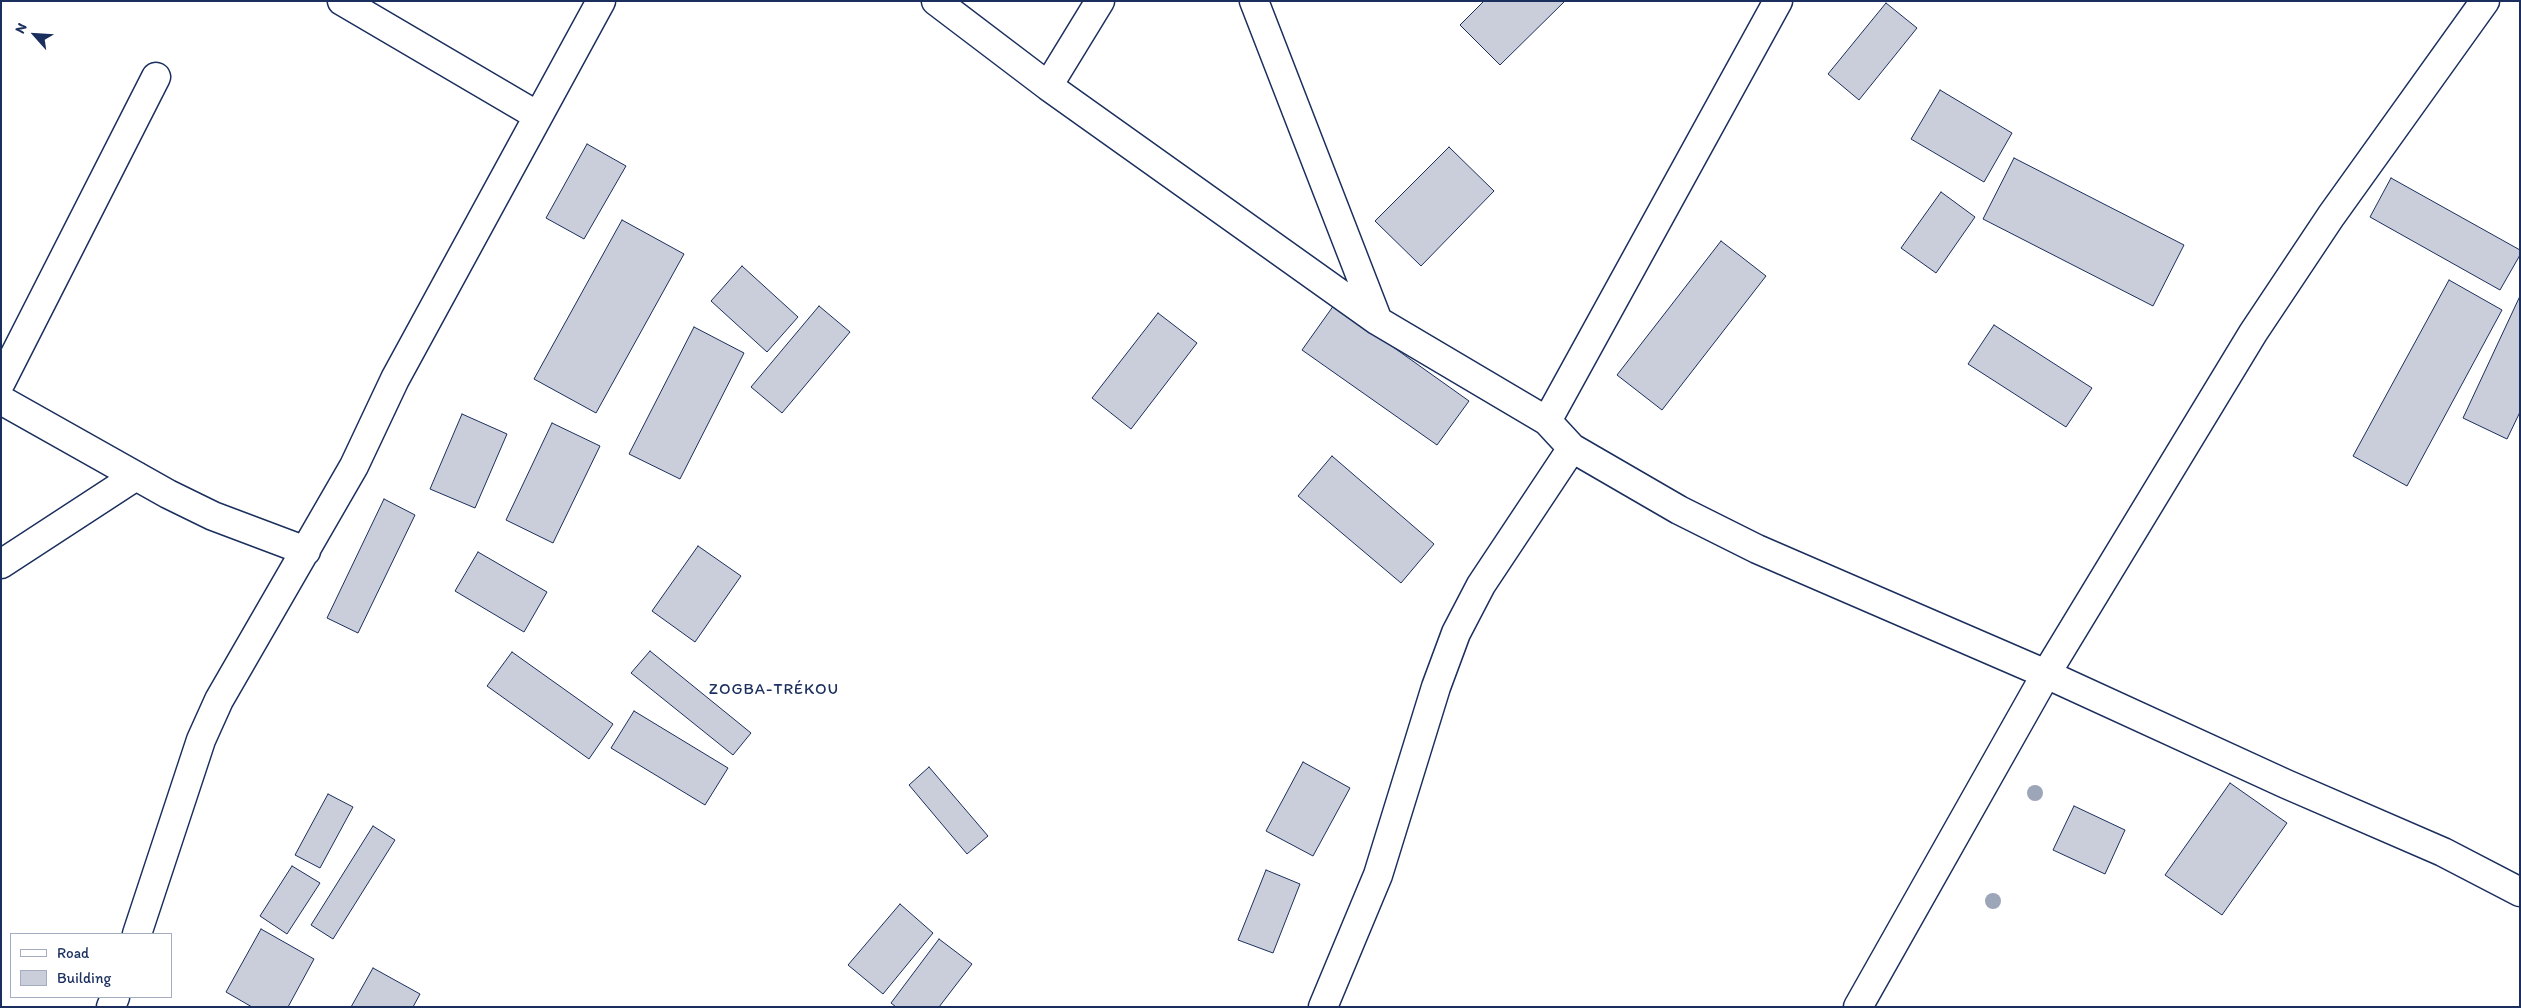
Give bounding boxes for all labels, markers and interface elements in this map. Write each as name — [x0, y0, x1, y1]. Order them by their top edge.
north arrow — [10, 10, 60, 60]
text: N — [11, 20, 31, 36]
district label: ZOGBA-TRÉKOU — [707, 680, 841, 700]
legend — [10, 933, 172, 998]
text: Road — [57, 944, 89, 962]
text: Building — [57, 969, 111, 987]

